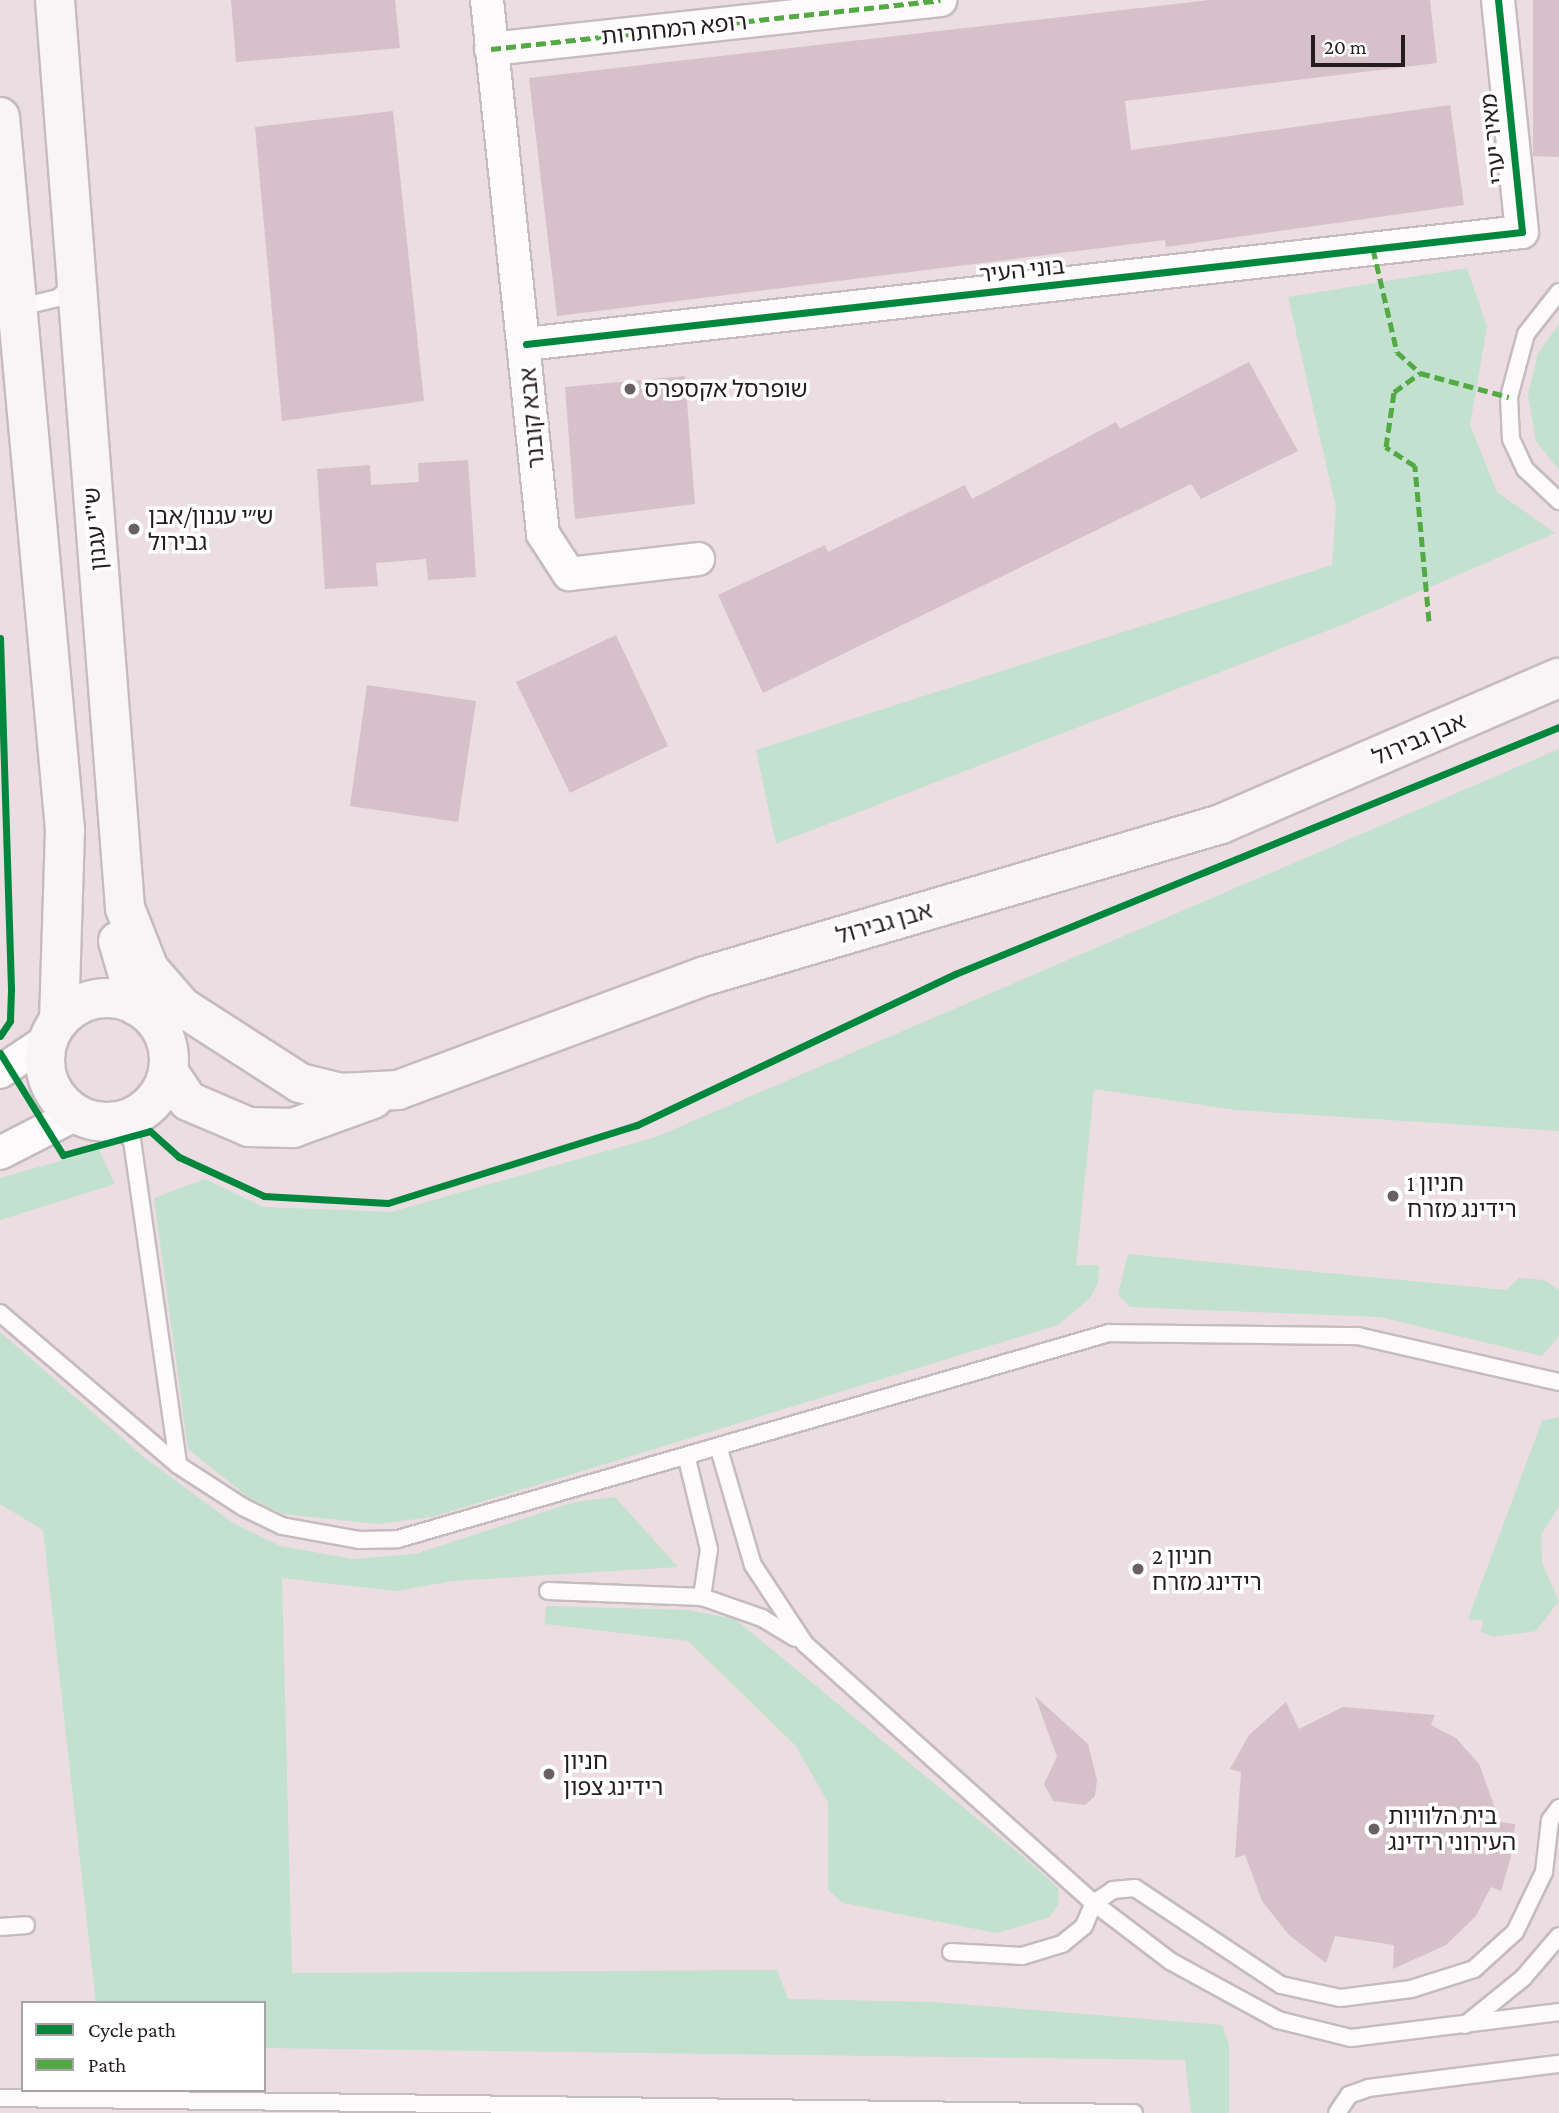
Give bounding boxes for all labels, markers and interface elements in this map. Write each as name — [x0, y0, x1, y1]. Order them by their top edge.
street label: רופא המחתרות — [600, 8, 748, 50]
scale bar — [1314, 21, 1408, 65]
text: 20 m — [1324, 35, 1367, 59]
street label: מאיר יערי — [1475, 92, 1511, 186]
street label: בוני העיר — [978, 252, 1066, 288]
street label: אבא קובנר — [514, 366, 550, 470]
place label: שופרסל אקספרס — [644, 375, 807, 403]
marker: שופרסל אקספרס — [622, 381, 638, 397]
street label: ש''י עגנון — [78, 486, 112, 572]
place label: ש״י עגנון/אבן גבירול — [148, 502, 273, 556]
marker: ש״י עגנון/אבן גבירול — [126, 521, 142, 537]
street label: אבן גבירול — [1368, 707, 1470, 771]
street label: אבן גבירול — [833, 896, 935, 950]
place label: 1 חניון רידינג מזרח — [1407, 1169, 1517, 1223]
marker: 1 חניון רידינג מזרח — [1385, 1188, 1401, 1204]
place label: 2 חניון רידינג מזרח — [1152, 1542, 1262, 1596]
marker: 2 חניון רידינג מזרח — [1130, 1561, 1146, 1577]
place label: חניון רידינג צפון — [563, 1747, 663, 1801]
marker: חניון רידינג צפון — [541, 1766, 557, 1782]
place label: בית הלוויות העירוני רידינג — [1388, 1802, 1516, 1856]
marker: בית הלוויות העירוני רידינג — [1366, 1821, 1382, 1837]
legend — [21, 2001, 266, 2092]
text: Cycle path — [88, 2018, 176, 2042]
text: Path — [88, 2053, 126, 2077]

